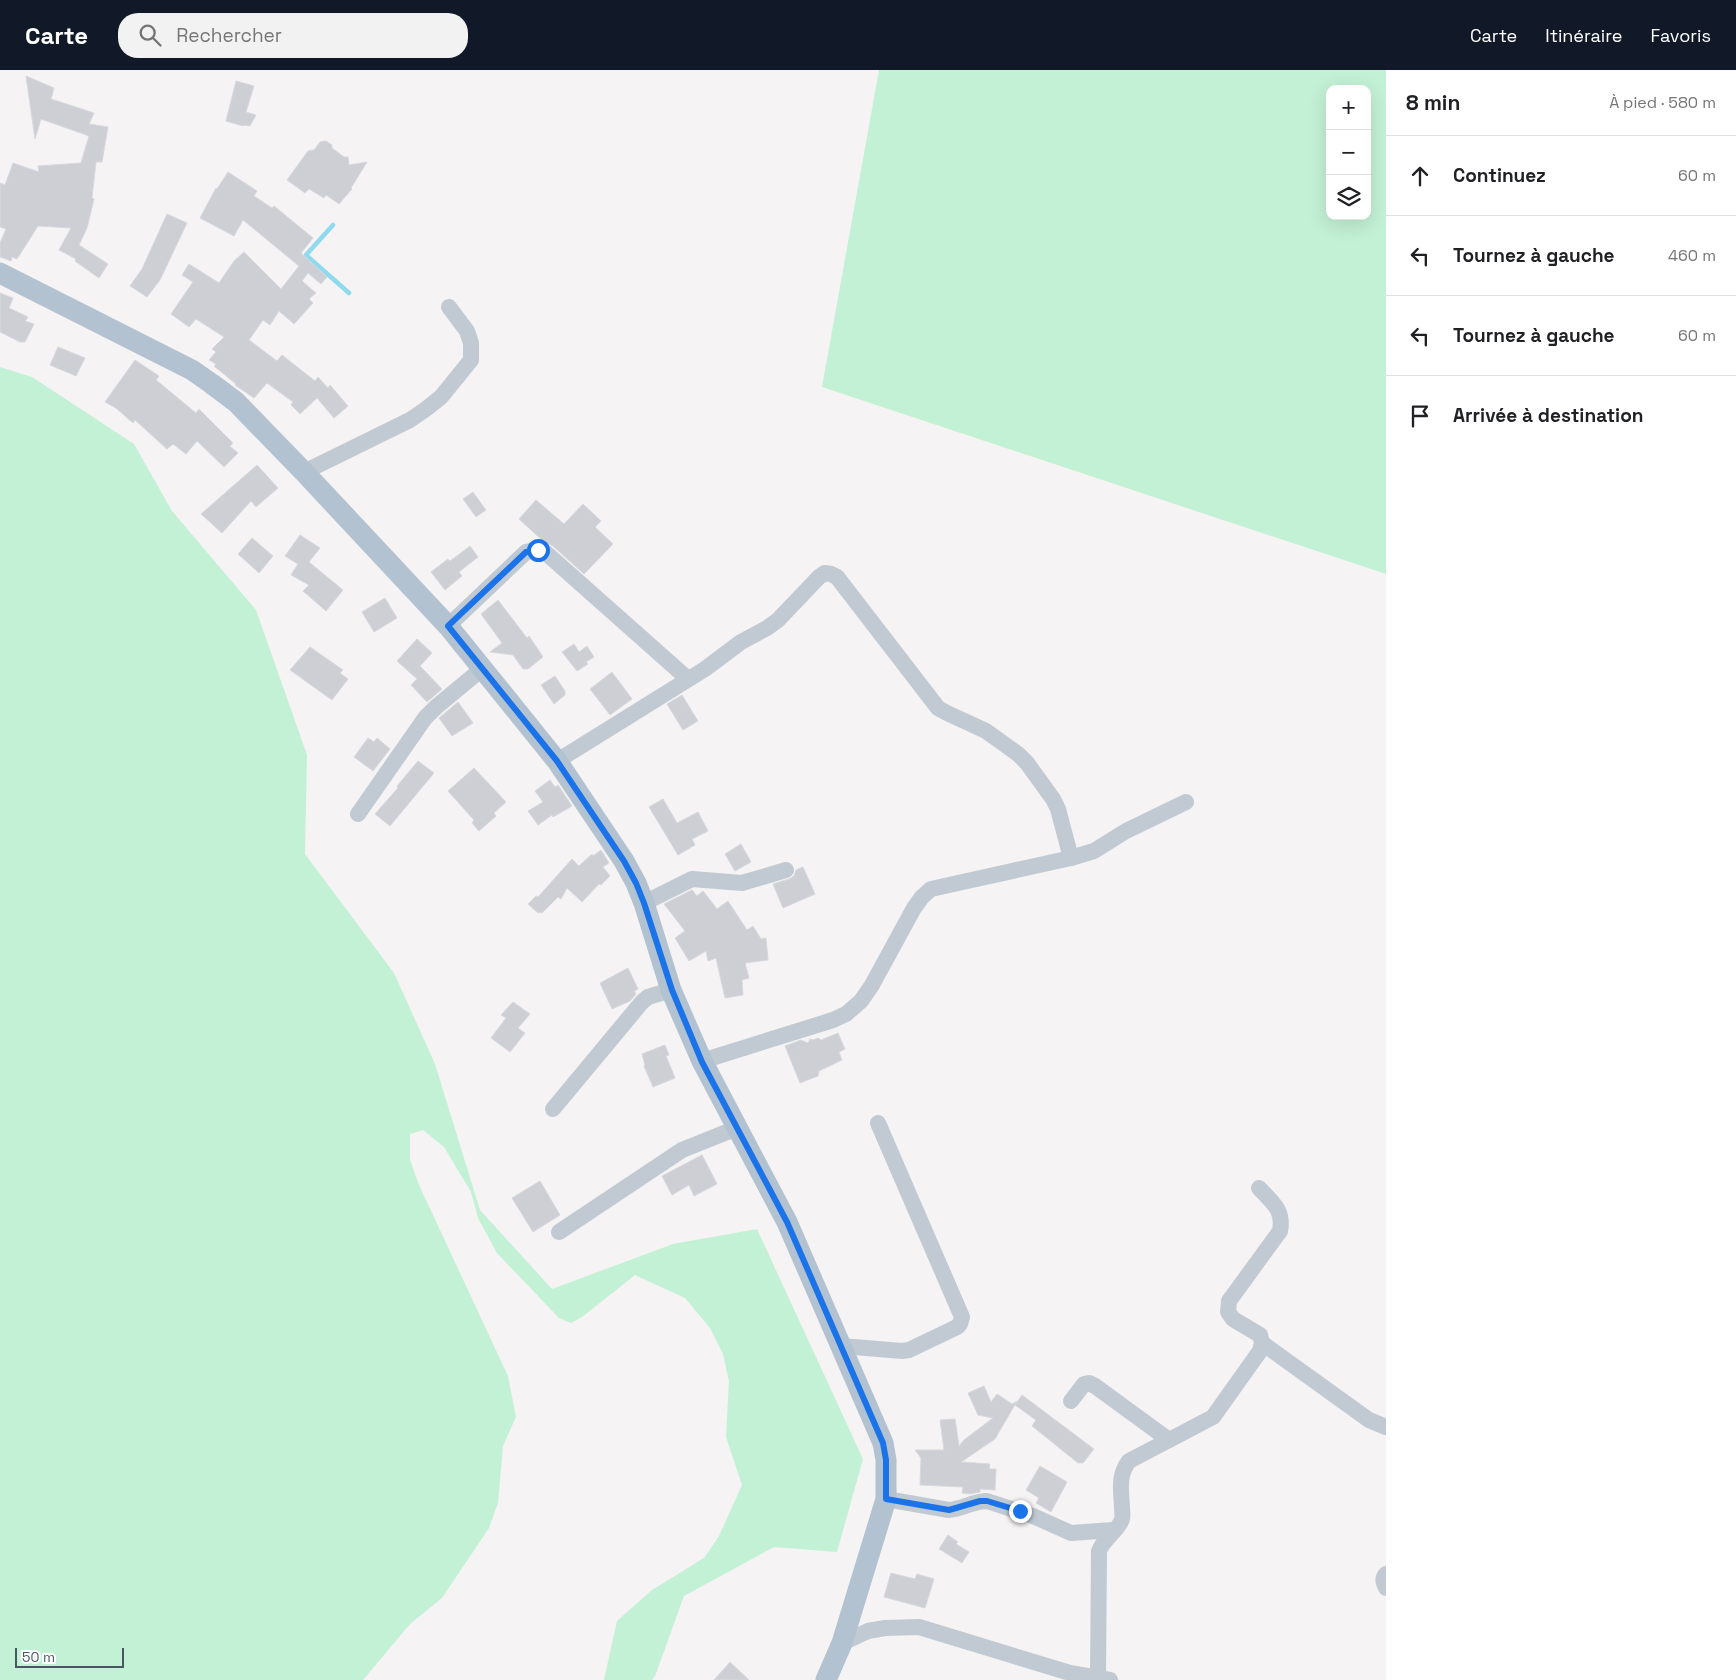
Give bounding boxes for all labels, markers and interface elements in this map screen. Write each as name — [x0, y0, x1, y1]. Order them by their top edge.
search box — [118, 13, 468, 58]
text: Carte — [25, 20, 88, 51]
icon: search — [136, 21, 164, 49]
text: Rechercher — [176, 23, 282, 48]
text: Carte — [1470, 24, 1517, 47]
text: Itinéraire — [1545, 24, 1622, 47]
text: Favoris — [1650, 24, 1711, 47]
map controls — [1326, 85, 1371, 220]
button: + — [1326, 85, 1371, 130]
text: 8 min — [1406, 89, 1460, 116]
text: À pied · 580 m — [1609, 92, 1716, 113]
button: − — [1326, 130, 1371, 175]
icon: ahead — [1406, 162, 1434, 190]
text: Continuez — [1453, 163, 1546, 188]
text: 60 m — [1678, 165, 1716, 186]
button: layers — [1326, 175, 1371, 220]
icon: left — [1406, 242, 1434, 270]
text: Tournez à gauche — [1453, 243, 1615, 268]
text: 460 m — [1668, 245, 1716, 266]
icon: left — [1406, 322, 1434, 350]
text: Tournez à gauche — [1453, 323, 1615, 348]
text: 60 m — [1678, 325, 1716, 346]
icon: arrive — [1406, 402, 1434, 430]
text: Arrivée à destination — [1453, 403, 1643, 428]
route start — [527, 539, 550, 562]
route end — [1009, 1500, 1032, 1523]
scale bar — [15, 1645, 124, 1668]
text: 50 m — [22, 1648, 55, 1666]

